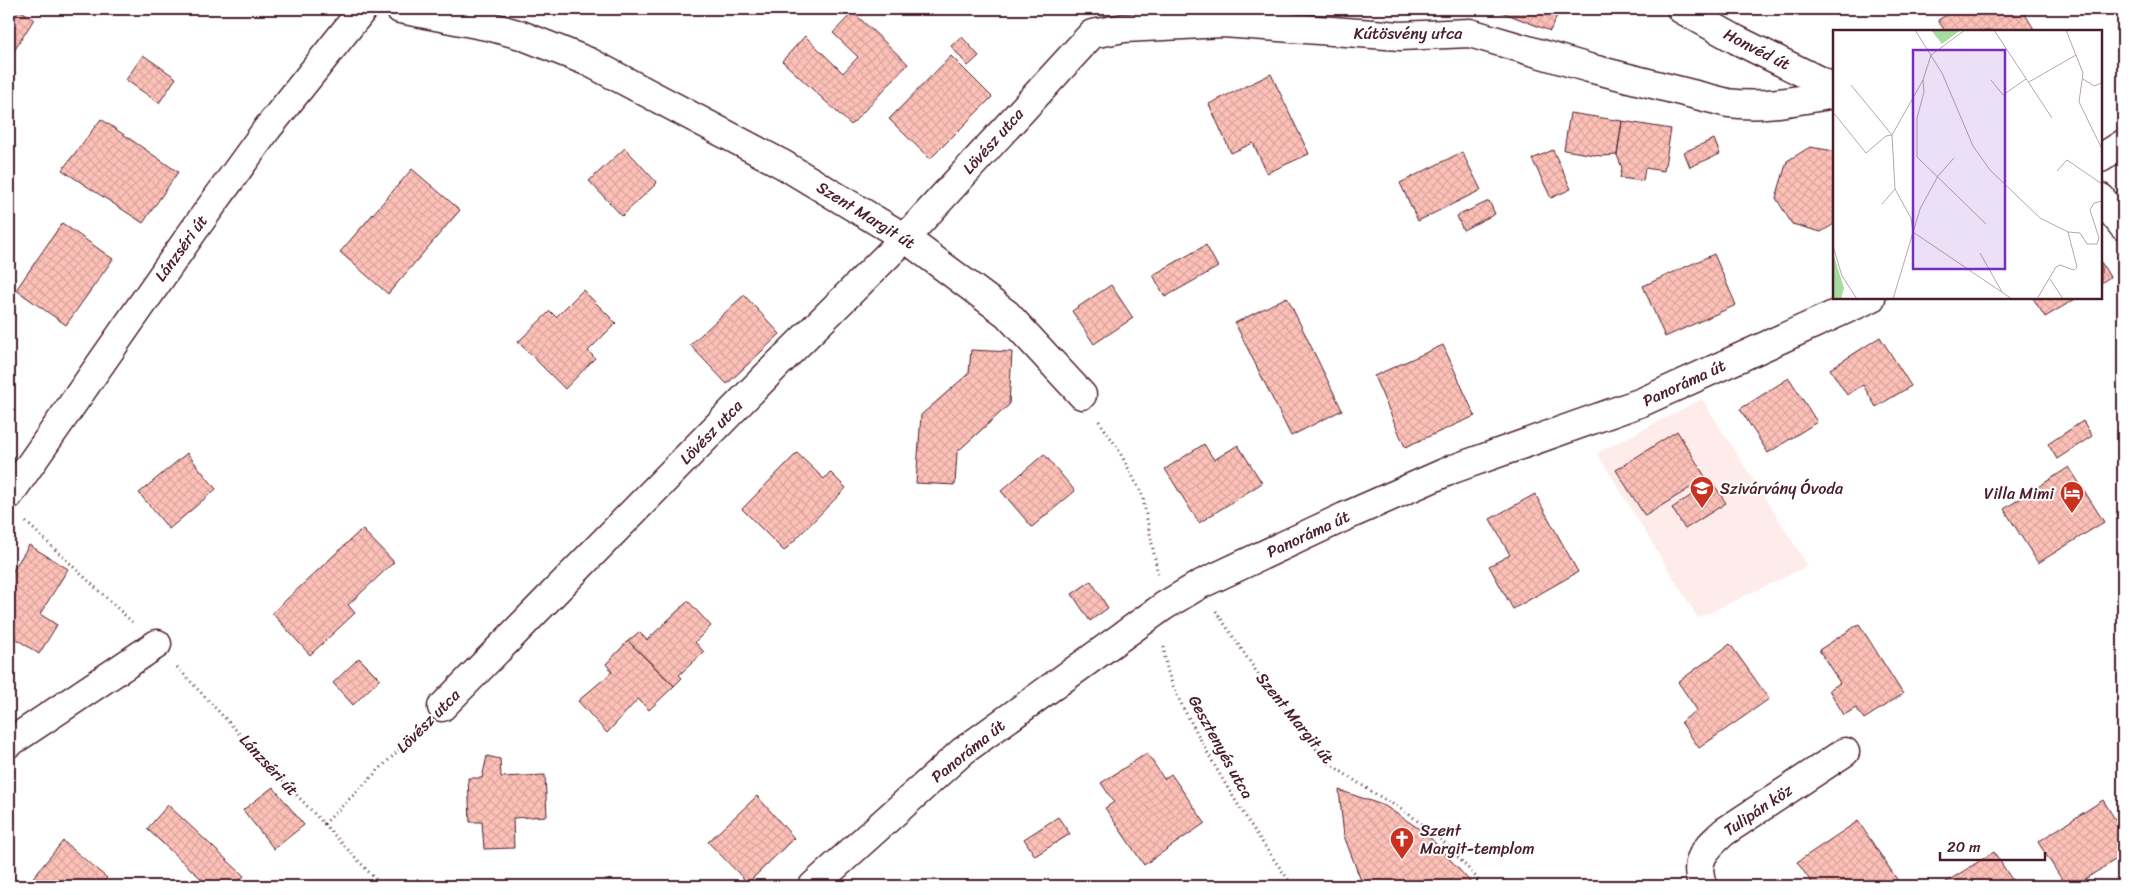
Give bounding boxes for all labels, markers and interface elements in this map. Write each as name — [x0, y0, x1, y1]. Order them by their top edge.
street label: Kútösvény utca — [1354, 19, 1463, 48]
street label: Honvéd út — [1718, 20, 1796, 78]
inset map — [1833, 30, 2102, 299]
street label: Lövész utca — [955, 100, 1032, 181]
street label: Szent Margit út — [811, 173, 921, 257]
street label: Lánzséri út — [147, 208, 215, 288]
street label: Panoráma út — [1637, 351, 1731, 415]
street label: Lövész utca — [672, 392, 751, 472]
place label: Szivárvány Óvoda — [1720, 474, 1844, 503]
school or university icon: Szivárvány Óvoda — [1689, 475, 1715, 509]
place label: Villa Mimi — [1984, 479, 2055, 508]
hotel icon: Villa Mimi — [2059, 480, 2085, 514]
street label: Panoráma út — [1261, 502, 1355, 566]
street label: Szent Margit út — [1248, 665, 1342, 771]
street label: Lövész utca — [389, 681, 468, 760]
street label: Gesztenyés utca — [1180, 690, 1262, 804]
street label: Panoráma út — [924, 712, 1012, 790]
street label: Lánzséri út — [232, 727, 306, 803]
street label: Tulipán köz — [1717, 776, 1799, 844]
place label: Szent Margit-templom — [1420, 816, 1534, 863]
church icon: Szent Margit-templom — [1389, 826, 1415, 860]
scale bar — [1940, 830, 2044, 862]
text: 20 m — [1947, 834, 1981, 860]

